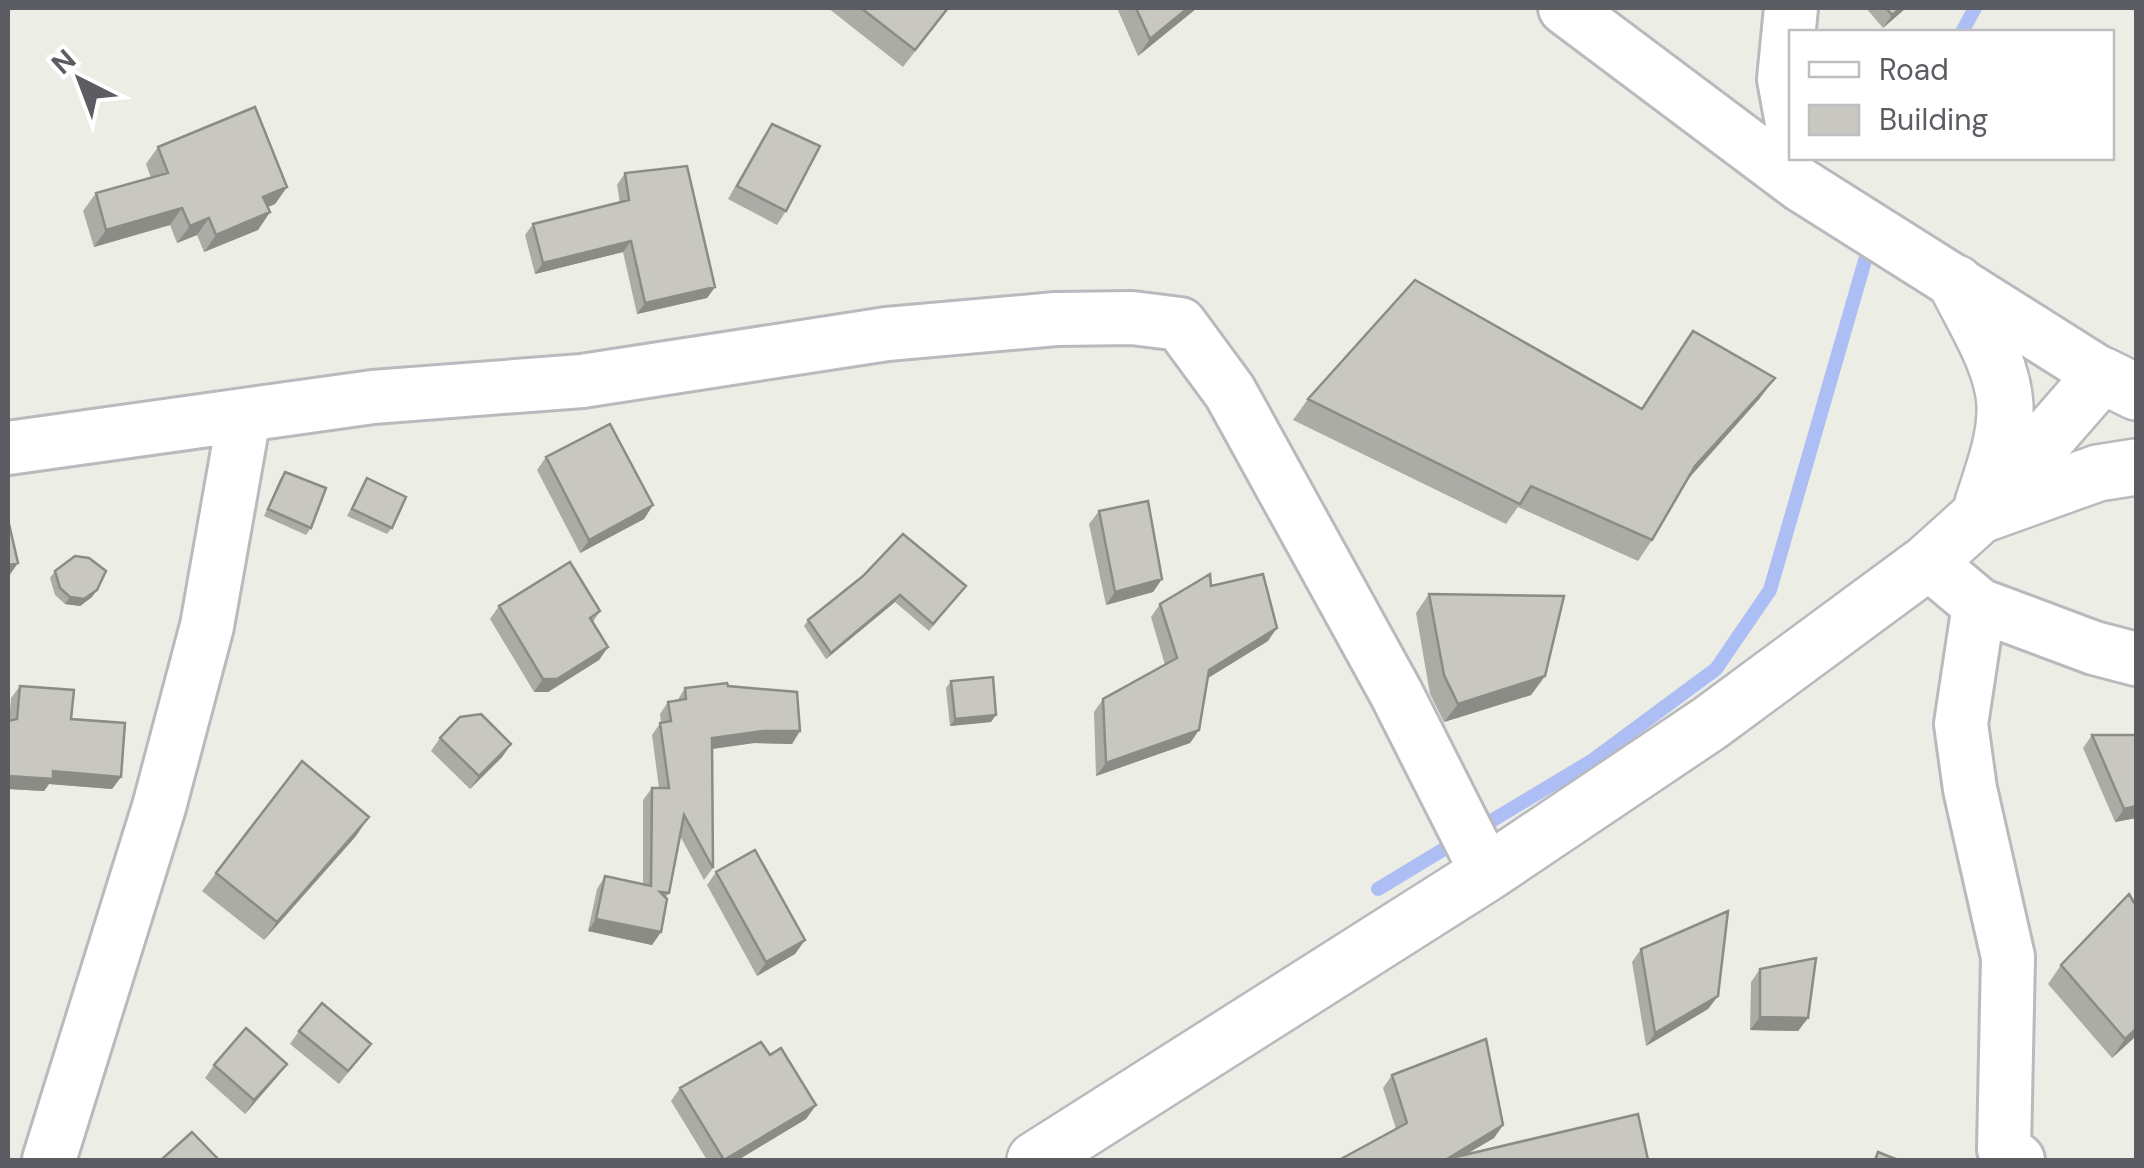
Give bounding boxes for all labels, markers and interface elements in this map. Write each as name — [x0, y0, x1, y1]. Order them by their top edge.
north arrow — [30, 30, 130, 130]
legend — [1789, 30, 2114, 160]
text: N — [44, 41, 84, 82]
text: Road — [1879, 50, 1949, 89]
text: Building — [1879, 100, 1988, 139]

